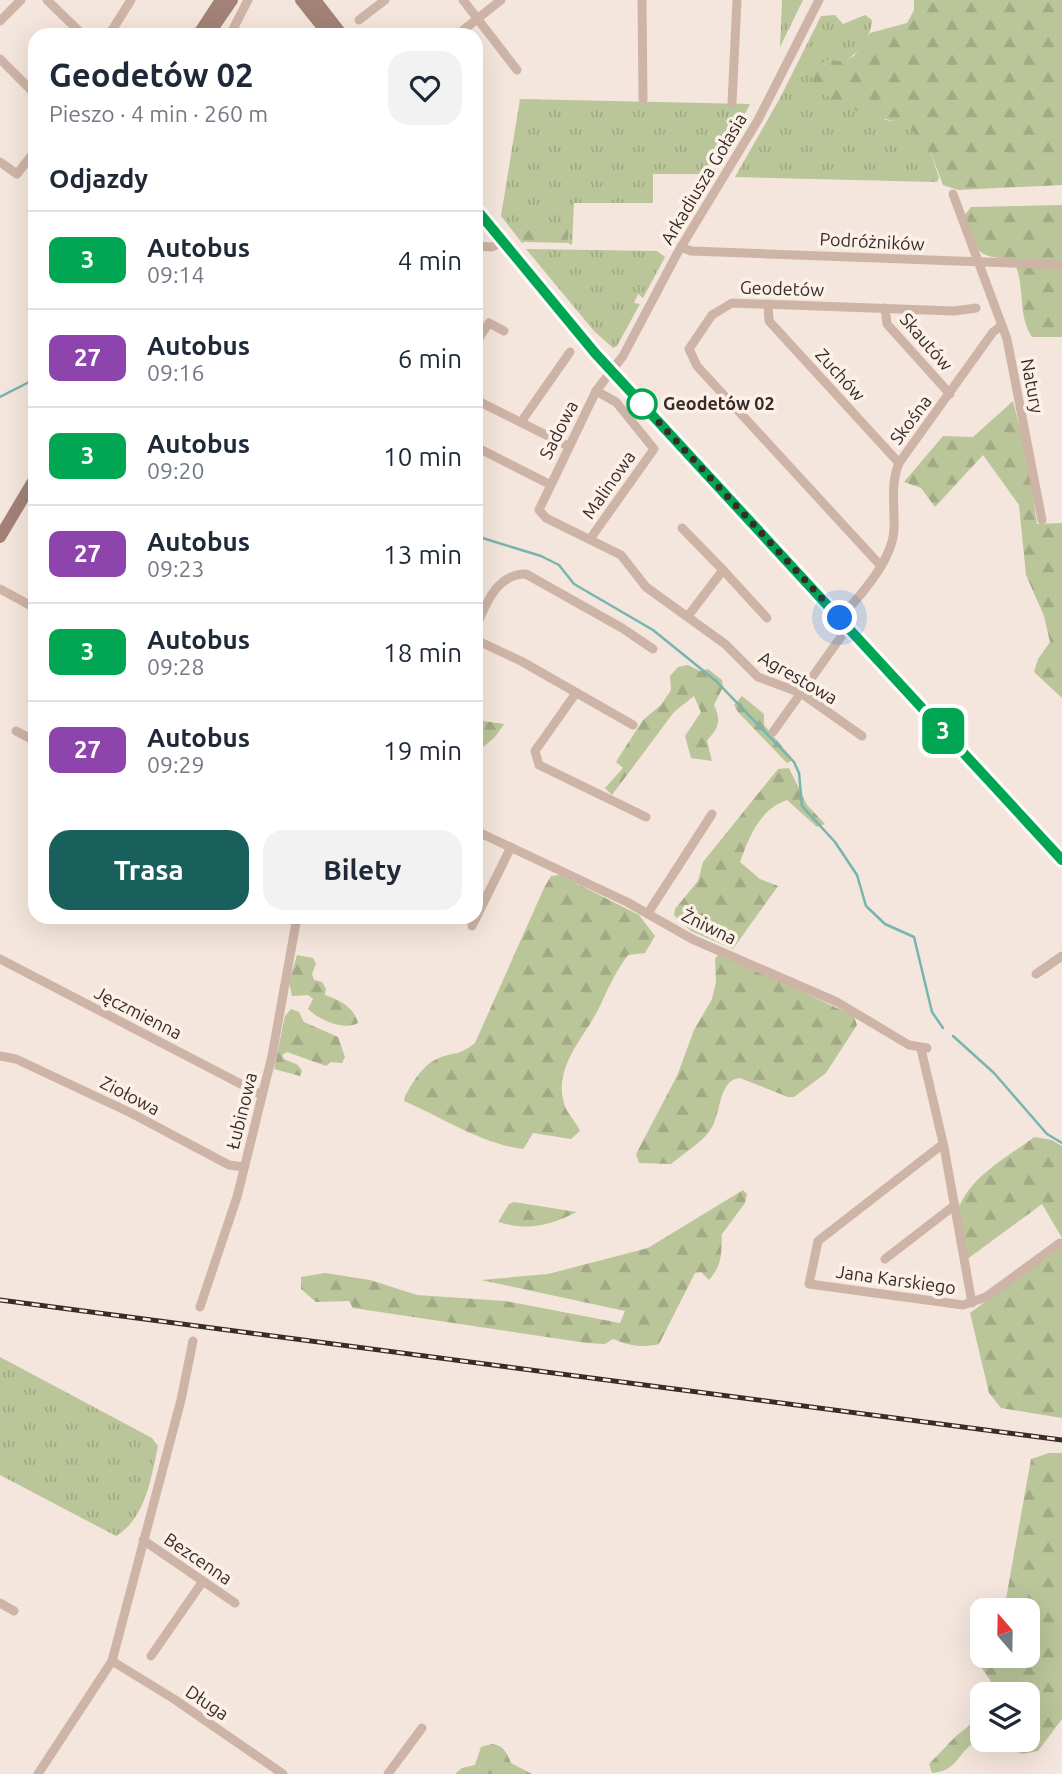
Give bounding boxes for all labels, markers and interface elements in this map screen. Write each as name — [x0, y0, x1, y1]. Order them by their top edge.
button: heart — [388, 51, 462, 125]
text: Geodetów 02 — [49, 56, 254, 93]
text: Pieszo · 4 min · 260 m — [49, 101, 268, 126]
street label: Arkadiusza Gołasia — [656, 109, 750, 248]
text: Odjazdy — [49, 164, 148, 193]
street label: Podróżników — [819, 228, 925, 254]
text: Autobus — [147, 233, 250, 262]
text: 3 — [81, 246, 94, 273]
text: 4 min — [398, 246, 462, 275]
text: 09:14 — [147, 262, 205, 287]
street label: Geodetów — [740, 277, 825, 299]
street label: Skautów — [896, 309, 957, 374]
text: Autobus — [147, 331, 250, 360]
text: 27 — [74, 344, 101, 371]
text: 6 min — [398, 344, 462, 373]
street label: Zuchów — [812, 344, 869, 405]
street label: Natury — [1018, 357, 1048, 415]
text: 09:16 — [147, 360, 205, 385]
marker: Geodetów 02 — [627, 389, 657, 419]
street label: Skośna — [885, 391, 935, 448]
place label: Geodetów 02 — [663, 393, 775, 413]
street label: Sadowa — [535, 397, 581, 462]
text: Autobus — [147, 429, 250, 458]
text: 3 — [81, 442, 94, 469]
text: 10 min — [383, 442, 462, 471]
street label: Malinowa — [578, 447, 639, 522]
text: 09:20 — [147, 458, 205, 483]
text: Autobus — [147, 527, 250, 556]
text: 27 — [74, 540, 101, 567]
text: 13 min — [383, 540, 462, 569]
text: 09:23 — [147, 556, 205, 581]
your location — [822, 600, 857, 635]
text: Autobus — [147, 625, 250, 654]
text: 3 — [81, 638, 94, 665]
text: 18 min — [383, 638, 462, 667]
street label: Agrestowa — [756, 647, 841, 708]
text: 09:28 — [147, 654, 205, 679]
line badge: 3 — [920, 708, 966, 754]
text: 3 — [936, 717, 950, 744]
text: Autobus — [147, 723, 250, 752]
text: 27 — [74, 736, 101, 763]
text: 19 min — [383, 736, 462, 765]
text: 09:29 — [147, 752, 205, 777]
button: Trasa — [49, 830, 249, 910]
button: Bilety — [263, 830, 462, 910]
street label: Żniwna — [679, 904, 740, 948]
street label: Jęczmienna — [92, 982, 185, 1043]
street label: Łubinowa — [222, 1070, 260, 1151]
street label: Ziołowa — [97, 1072, 163, 1119]
street label: Jana Karskiego — [835, 1261, 957, 1297]
street label: Bezcenna — [161, 1528, 236, 1588]
north arrow — [970, 1598, 1040, 1668]
map controls — [970, 1598, 1040, 1752]
street label: Długa — [182, 1681, 233, 1724]
button: layers — [970, 1682, 1040, 1752]

